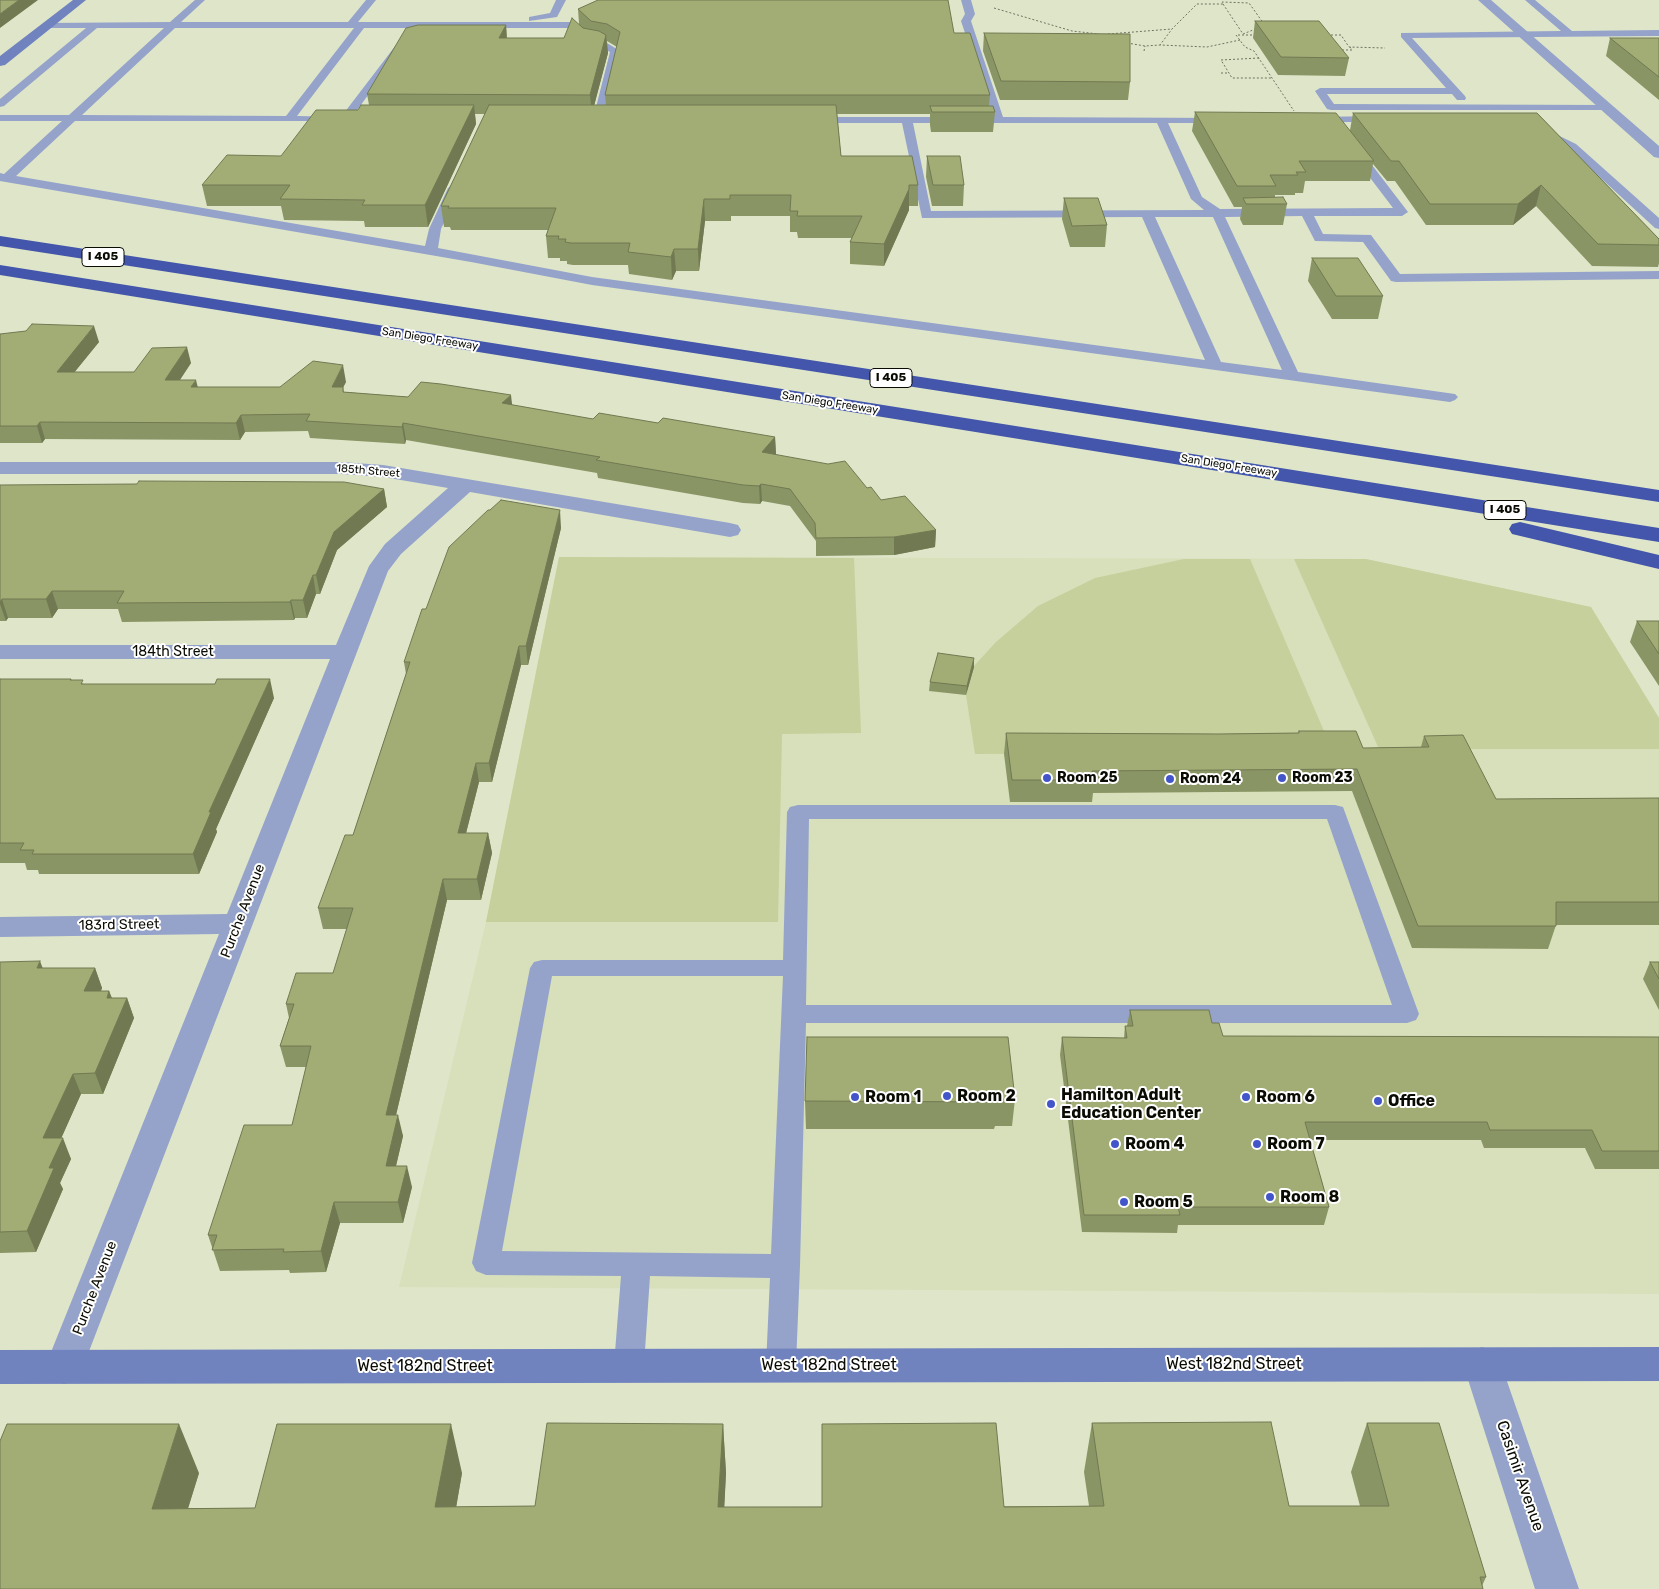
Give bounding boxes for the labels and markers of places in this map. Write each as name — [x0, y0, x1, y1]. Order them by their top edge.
place label: Room 25 — [1057, 770, 1118, 786]
place label: Room 23 — [1292, 770, 1353, 786]
place label: Room 24 — [1180, 771, 1241, 787]
marker: Room 25 — [1041, 772, 1053, 784]
marker: Room 23 — [1276, 772, 1288, 784]
marker: Room 24 — [1164, 773, 1176, 785]
place label: Hamilton Adult Education Center — [1061, 1085, 1201, 1123]
place label: Room 2 — [957, 1086, 1016, 1106]
place label: Room 1 — [865, 1087, 922, 1107]
place label: Room 6 — [1256, 1087, 1315, 1107]
marker: Room 2 — [941, 1090, 953, 1102]
marker: Room 1 — [849, 1091, 861, 1103]
marker: Room 6 — [1240, 1091, 1252, 1103]
place label: Office — [1388, 1091, 1435, 1111]
marker: Office — [1372, 1095, 1384, 1107]
marker: Hamilton Adult Education Center — [1045, 1098, 1057, 1110]
place label: Room 4 — [1125, 1134, 1184, 1154]
place label: Room 7 — [1267, 1134, 1325, 1154]
marker: Room 4 — [1109, 1138, 1121, 1150]
marker: Room 7 — [1251, 1138, 1263, 1150]
place label: Room 8 — [1280, 1187, 1339, 1207]
marker: Room 8 — [1264, 1191, 1276, 1203]
place label: Room 5 — [1134, 1192, 1193, 1212]
marker: Room 5 — [1118, 1196, 1130, 1208]

